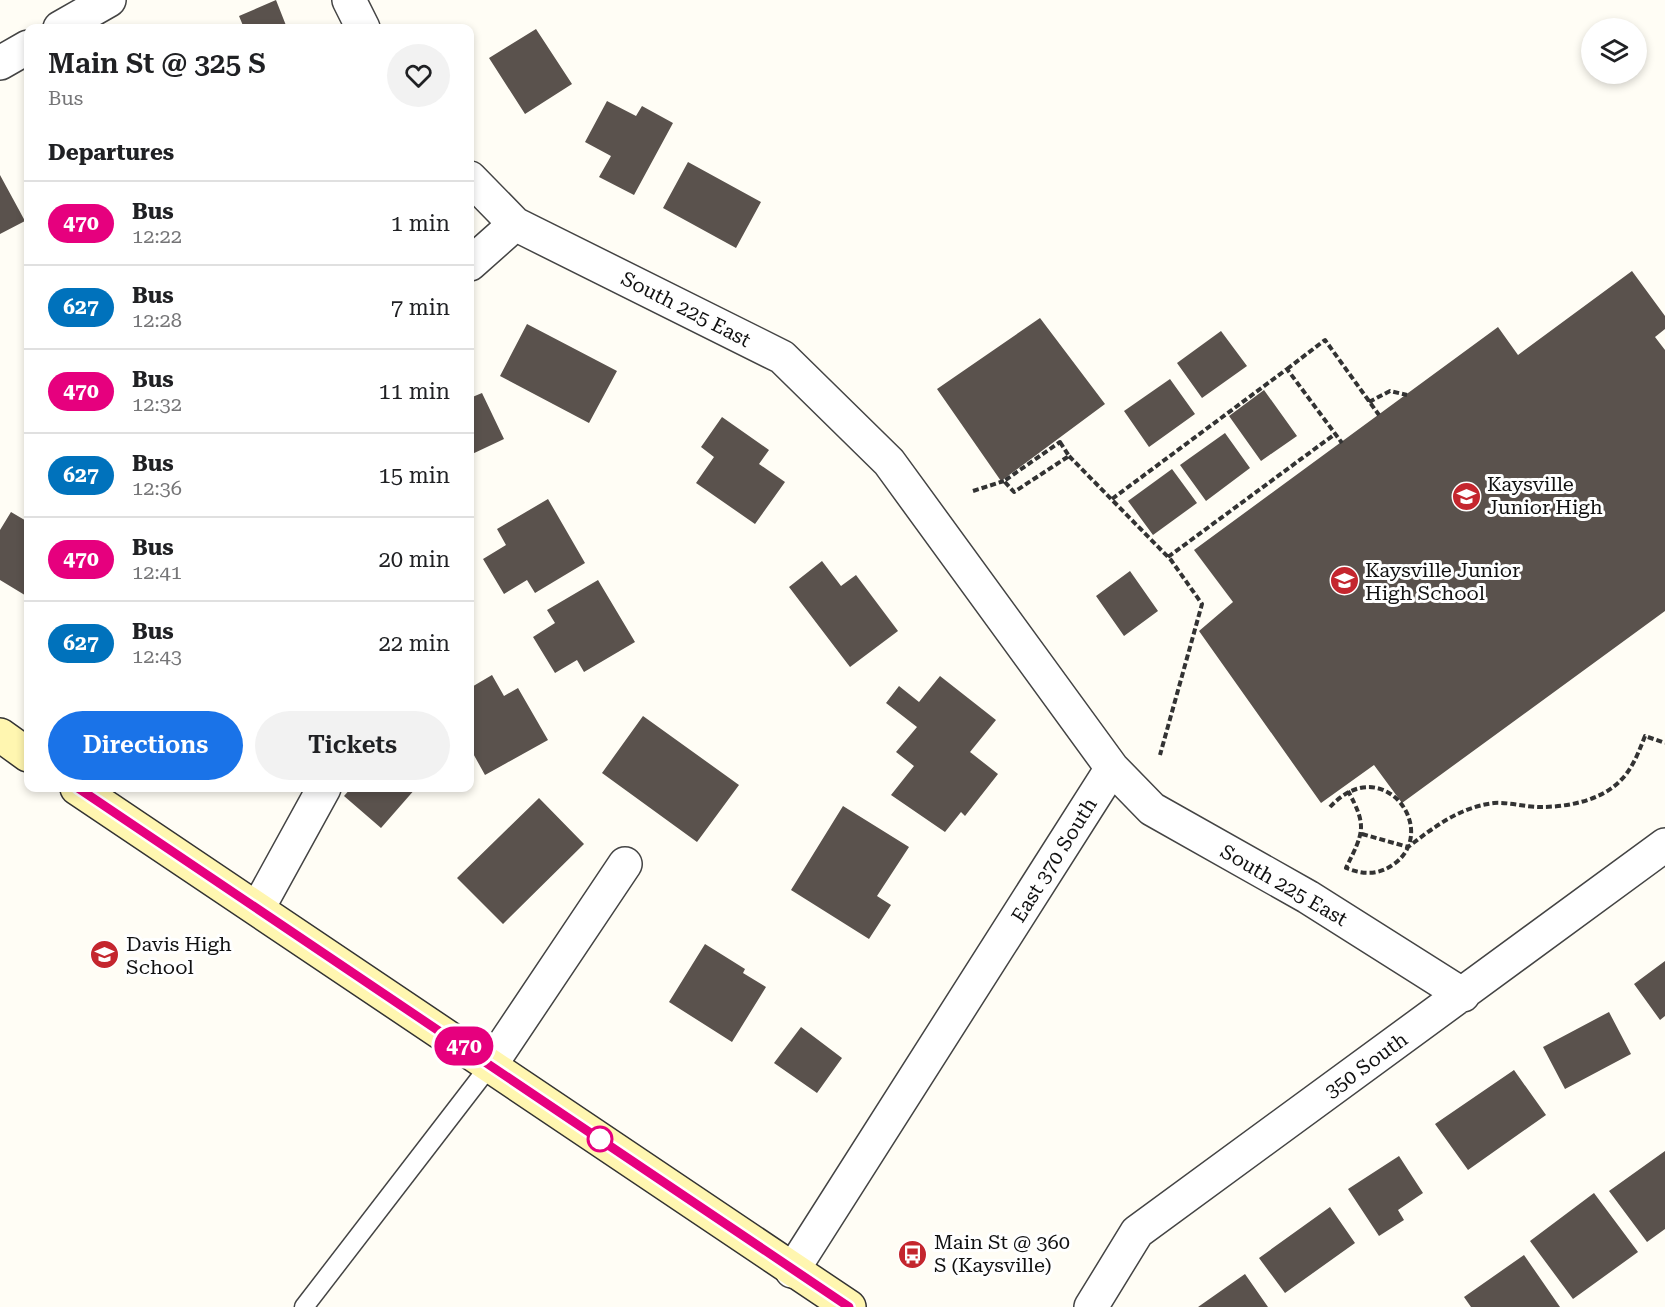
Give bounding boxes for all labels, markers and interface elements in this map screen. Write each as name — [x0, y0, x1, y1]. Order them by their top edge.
map controls — [1581, 18, 1647, 84]
button: layers — [1581, 18, 1647, 84]
button: heart — [387, 44, 450, 107]
text: Main St @ 325 S — [48, 47, 266, 80]
text: Bus — [48, 86, 83, 110]
text: Departures — [48, 140, 174, 165]
text: Bus — [132, 199, 174, 224]
text: 470 — [63, 211, 99, 235]
text: 1 min — [391, 211, 450, 236]
text: 12:22 — [132, 224, 182, 248]
street label: South 225 East — [617, 266, 755, 352]
text: Bus — [132, 283, 174, 308]
text: 627 — [63, 295, 99, 319]
text: 7 min — [391, 295, 450, 320]
text: 12:28 — [132, 308, 182, 332]
text: Bus — [132, 367, 174, 392]
text: 470 — [63, 379, 99, 403]
text: 11 min — [379, 379, 450, 404]
text: 12:32 — [132, 392, 182, 416]
text: Bus — [132, 451, 174, 476]
text: 627 — [63, 463, 99, 487]
text: 15 min — [379, 463, 450, 488]
place label: Kaysville Junior High — [1487, 472, 1603, 519]
text: 12:36 — [132, 476, 182, 500]
school or university icon: Kaysville Junior High — [1450, 480, 1482, 512]
text: Bus — [132, 535, 174, 560]
text: 470 — [63, 547, 99, 571]
text: 20 min — [379, 547, 450, 572]
place label: Kaysville Junior High School — [1365, 558, 1520, 605]
text: 12:41 — [132, 560, 182, 584]
school or university icon: Kaysville Junior High School — [1328, 565, 1360, 597]
text: Bus — [132, 619, 174, 644]
text: 627 — [63, 631, 99, 655]
text: 22 min — [379, 631, 450, 656]
text: 12:43 — [132, 644, 182, 668]
button: Directions — [48, 711, 243, 780]
button: Tickets — [255, 711, 450, 780]
street label: East 370 South — [1006, 793, 1102, 927]
street label: South 225 East — [1216, 839, 1352, 931]
place label: Davis High School — [126, 932, 232, 979]
school or university icon: Davis High School — [89, 939, 121, 971]
line badge: 470 — [430, 1026, 498, 1066]
street label: 350 South — [1320, 1027, 1412, 1103]
text: 470 — [446, 1034, 482, 1058]
unlabelled marker — [587, 1126, 613, 1152]
place label: Main St @ 360 S (Kaysville) — [934, 1230, 1070, 1277]
bus stop icon: Main St @ 360 S (Kaysville) — [897, 1238, 929, 1270]

